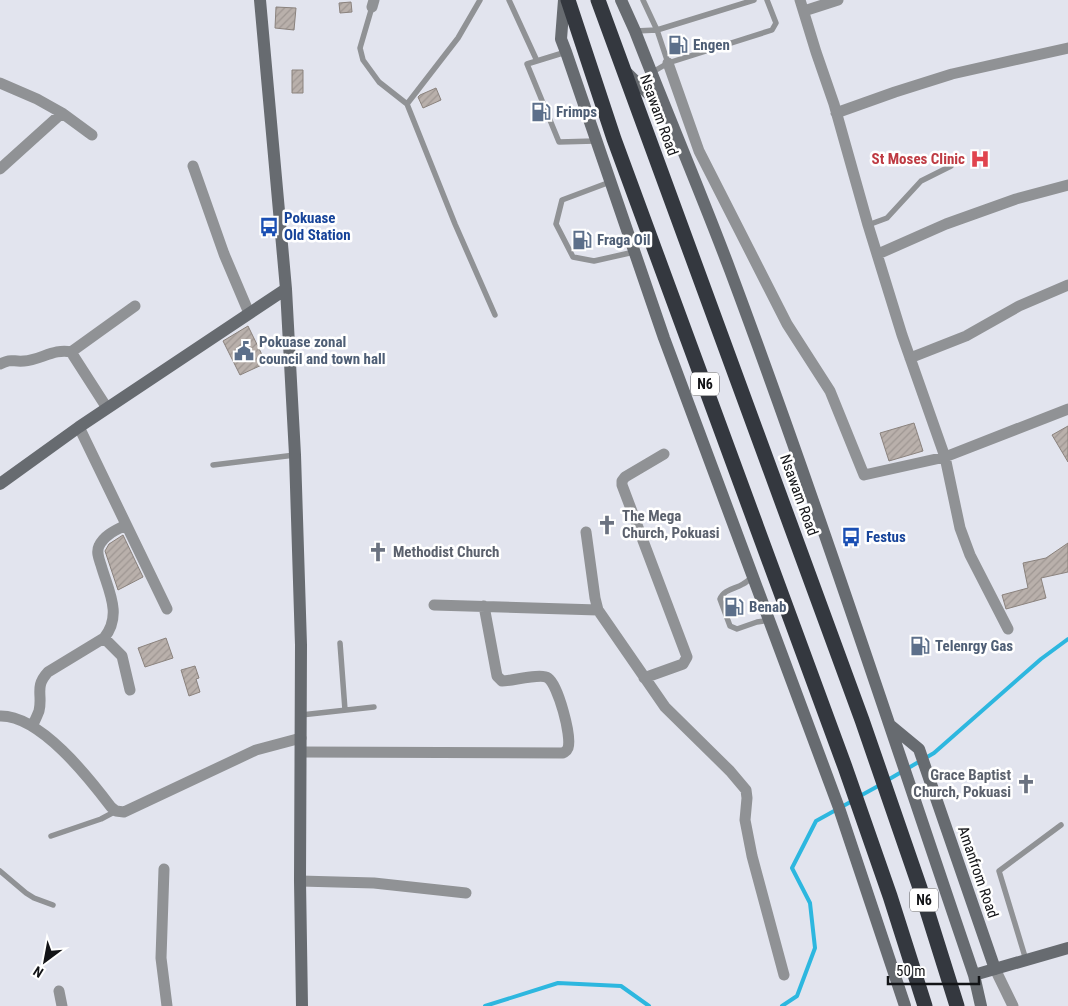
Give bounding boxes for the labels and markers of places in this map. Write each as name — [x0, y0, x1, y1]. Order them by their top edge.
fuel station icon: Engen — [667, 34, 689, 56]
place label: Engen — [693, 36, 730, 54]
fuel station icon: Frimps — [530, 101, 552, 123]
place label: Frimps — [556, 103, 597, 121]
hospital icon: St Moses Clinic — [969, 148, 991, 170]
place label: St Moses Clinic — [872, 150, 965, 168]
place label: Pokuase Old Station — [284, 209, 351, 244]
bus stop icon: Pokuase Old Station — [258, 216, 280, 238]
fuel station icon: Fraga Oil — [571, 229, 593, 251]
place label: Fraga Oil — [597, 231, 650, 249]
place label: Pokuase zonal council and town hall — [259, 333, 386, 368]
public building icon: Pokuase zonal council and town hall — [233, 340, 255, 362]
place label: The Mega Church, Pokuasi — [622, 507, 720, 542]
church icon: The Mega Church, Pokuasi — [596, 514, 618, 536]
bus stop icon: Festus — [840, 526, 862, 548]
place label: Festus — [866, 528, 906, 546]
church icon: Methodist Church — [367, 541, 389, 563]
place label: Methodist Church — [393, 543, 500, 561]
fuel station icon: Benab — [723, 596, 745, 618]
place label: Benab — [749, 598, 786, 616]
fuel station icon: Telenrgy Gas — [909, 635, 931, 657]
place label: Telenrgy Gas — [935, 637, 1013, 655]
place label: Grace Baptist Church, Pokuasi — [913, 766, 1011, 801]
church icon: Grace Baptist Church, Pokuasi — [1015, 773, 1037, 795]

